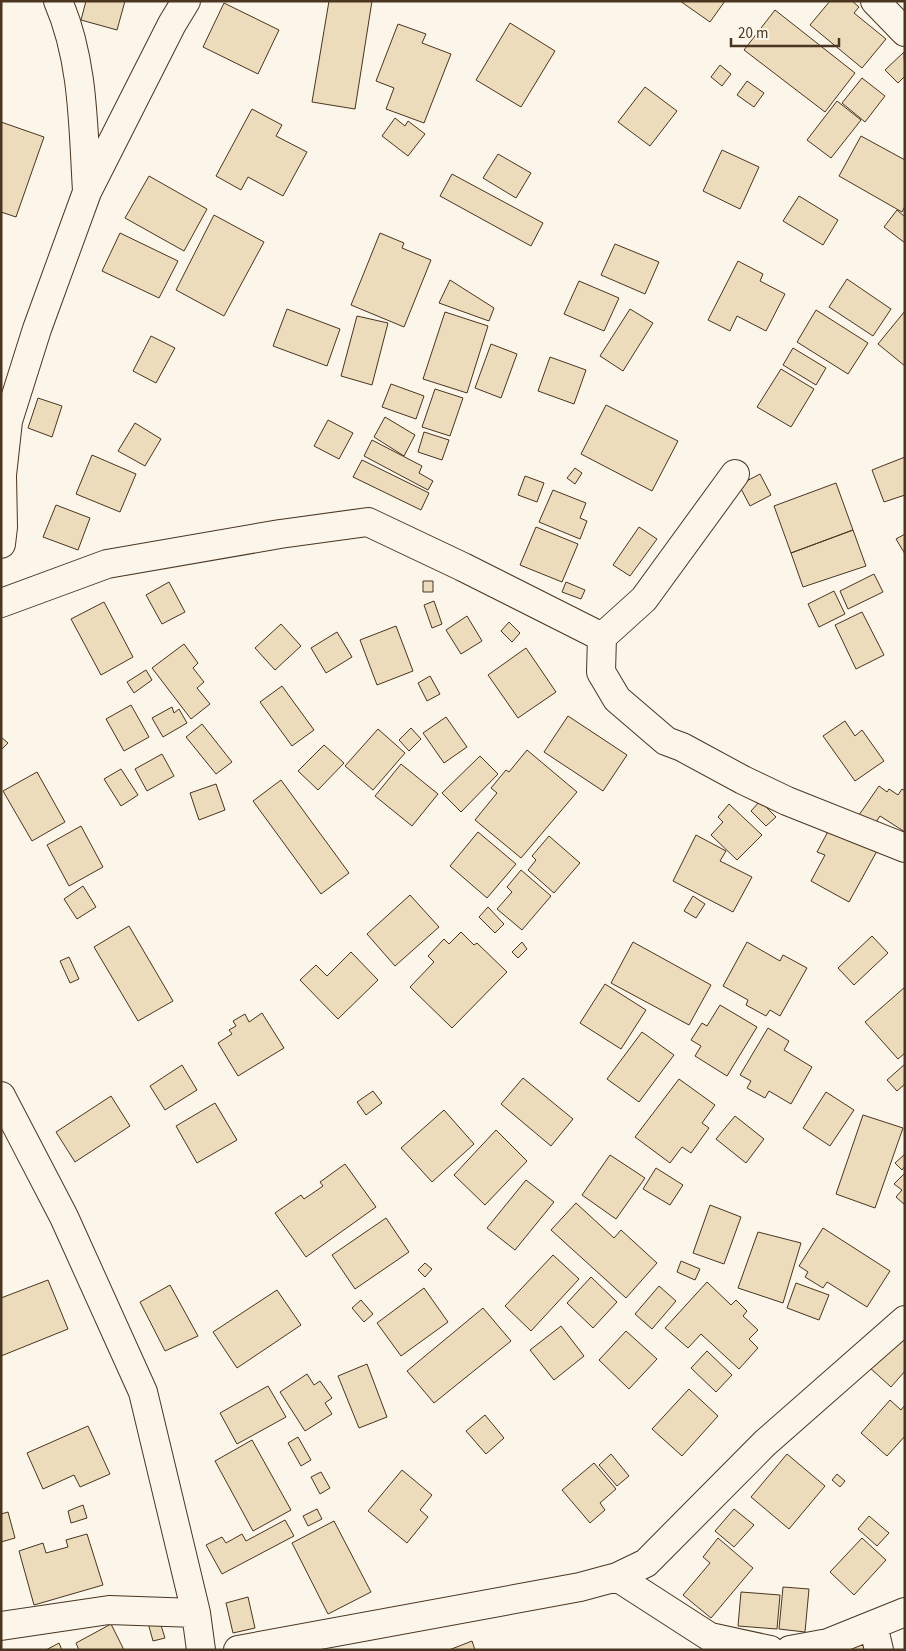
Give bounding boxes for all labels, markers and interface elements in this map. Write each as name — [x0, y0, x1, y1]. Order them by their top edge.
scale bar — [731, 15, 838, 47]
text: 20 m — [738, 23, 768, 44]

